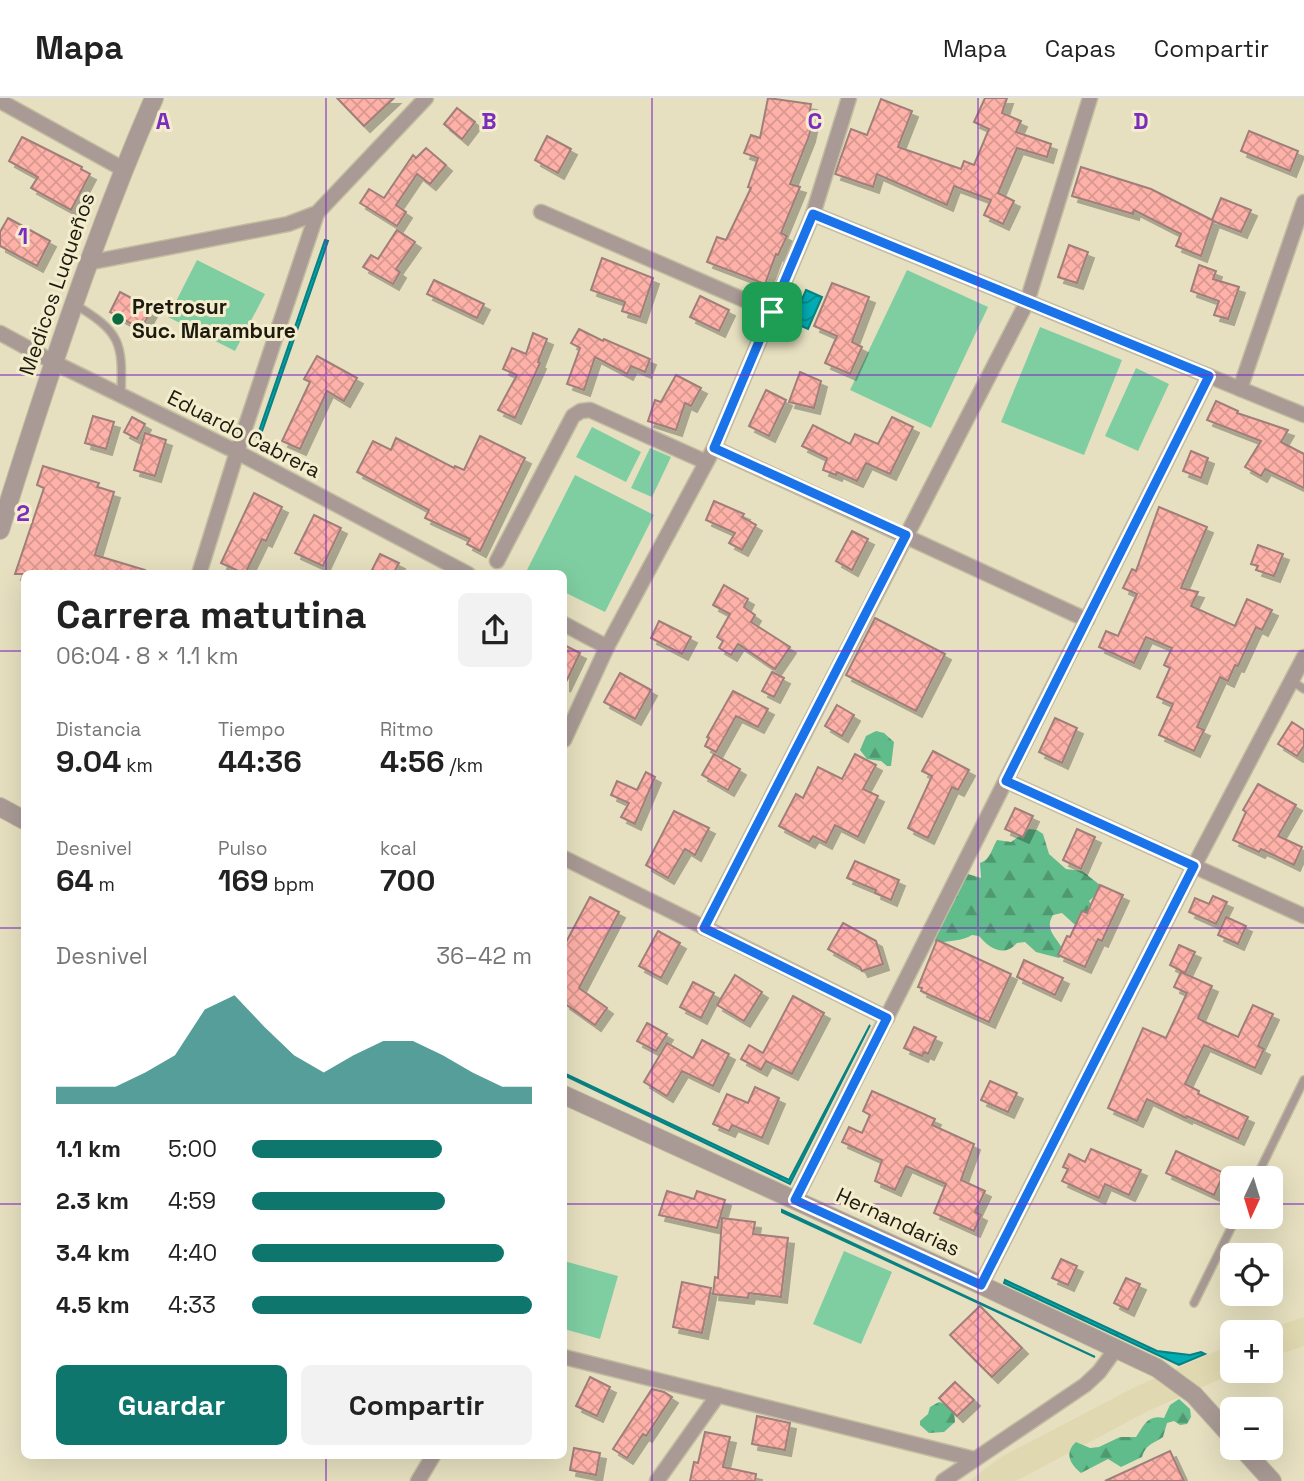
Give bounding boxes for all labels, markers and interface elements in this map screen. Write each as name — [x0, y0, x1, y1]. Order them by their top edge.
text: Mapa — [35, 27, 123, 69]
text: Mapa — [943, 33, 1007, 64]
text: Capas — [1045, 33, 1116, 64]
text: Compartir — [1154, 33, 1269, 64]
text: A — [156, 106, 171, 136]
text: B — [481, 106, 497, 136]
text: C — [808, 106, 822, 136]
text: D — [1133, 106, 1149, 136]
street label: Medicos Luqueños — [13, 189, 100, 379]
text: 1 — [18, 221, 28, 251]
pin — [742, 282, 802, 342]
place label: Pretrosur Suc. Marambure — [132, 293, 296, 344]
icon: arrive — [753, 293, 791, 331]
marker: Pretrosur Suc. Marambure — [110, 311, 126, 327]
street label: Eduardo Cabrera — [163, 383, 325, 484]
text: 2 — [16, 498, 30, 528]
text: Carrera matutina — [56, 591, 367, 639]
button: share — [458, 593, 532, 667]
text: 06:04 · 8 × 1.1 km — [56, 641, 238, 671]
text: Distancia — [56, 717, 141, 742]
text: Tiempo — [218, 717, 285, 742]
text: Ritmo — [380, 717, 433, 742]
text: 9.04 — [56, 742, 121, 781]
text: 44:36 — [218, 742, 302, 781]
text: 4:56 — [380, 742, 445, 781]
text: km — [121, 753, 153, 778]
text: /km — [445, 753, 483, 778]
text: Desnivel — [56, 836, 132, 861]
text: Pulso — [218, 836, 267, 861]
text: kcal — [380, 836, 417, 861]
text: 64 — [56, 861, 94, 900]
text: 169 — [218, 861, 269, 900]
text: 700 — [380, 861, 435, 900]
text: m — [94, 872, 115, 897]
text: bpm — [269, 872, 314, 897]
text: Desnivel — [56, 941, 148, 971]
text: 36–42 m — [436, 941, 532, 971]
text: 1.1 km — [56, 1134, 121, 1164]
text: 5:00 — [168, 1134, 217, 1164]
north arrow — [1220, 1166, 1283, 1228]
map controls — [1220, 1166, 1283, 1460]
street label: Hernandarias — [832, 1181, 964, 1262]
text: 2.3 km — [56, 1186, 129, 1216]
text: 4:59 — [168, 1186, 216, 1216]
text: 3.4 km — [56, 1238, 130, 1268]
text: 4:40 — [168, 1238, 217, 1268]
button: locate — [1220, 1243, 1283, 1306]
text: 4.5 km — [56, 1290, 130, 1320]
text: 4:33 — [168, 1290, 216, 1320]
button: + — [1220, 1320, 1283, 1383]
button: Guardar — [56, 1365, 287, 1445]
button: Compartir — [301, 1365, 532, 1445]
button: − — [1220, 1397, 1283, 1460]

